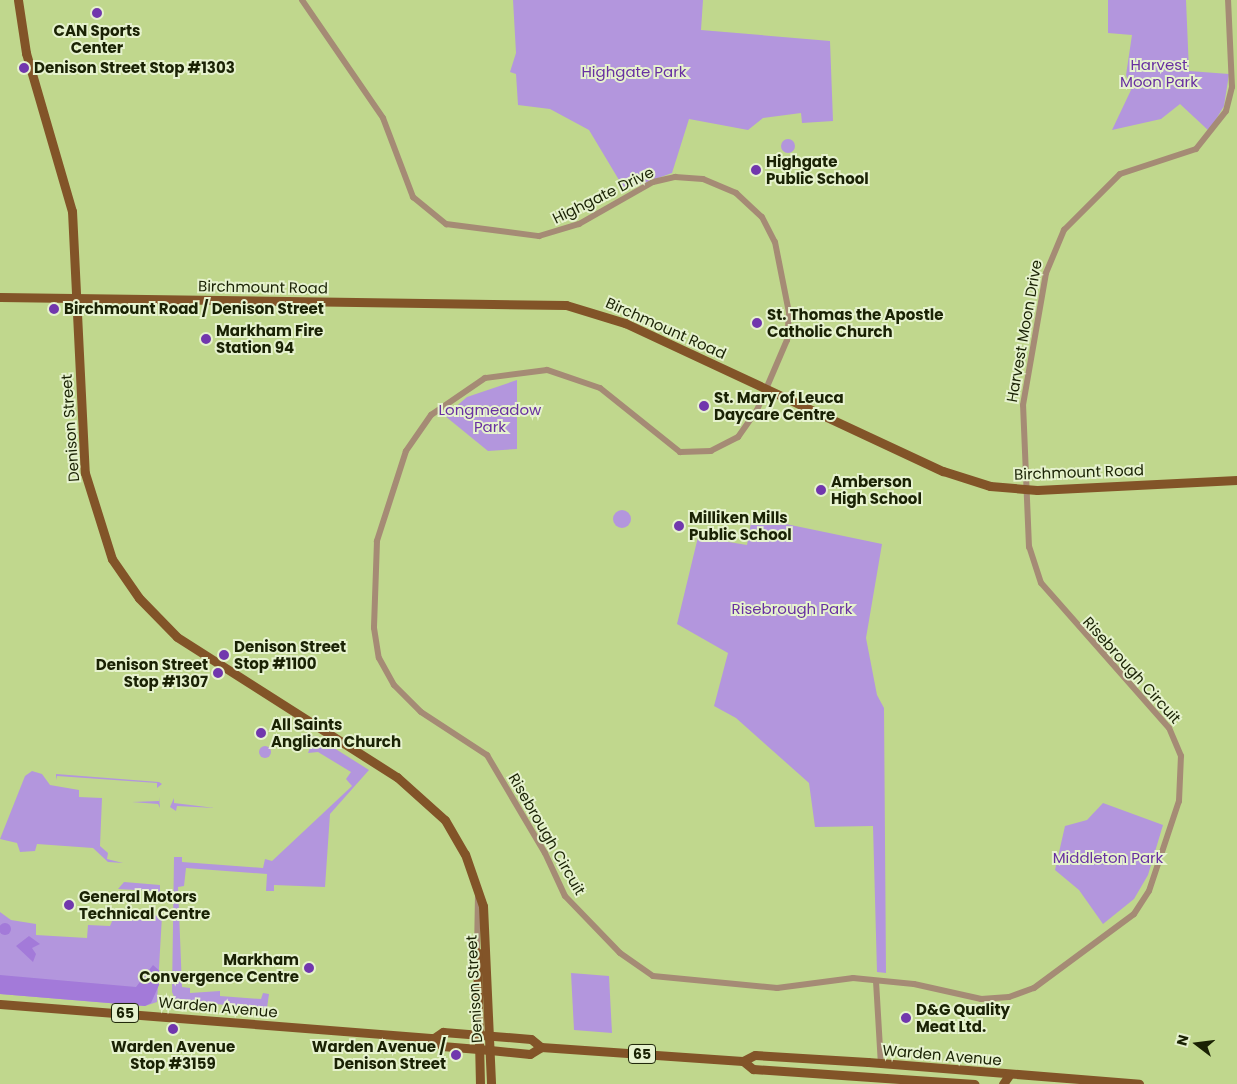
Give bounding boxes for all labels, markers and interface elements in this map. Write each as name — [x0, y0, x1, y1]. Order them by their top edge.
marker: CAN Sports Center — [91, 7, 103, 19]
place label: CAN Sports Center — [54, 21, 140, 56]
park label: Harvest Moon Park — [1120, 55, 1198, 90]
place label: Denison Street Stop #1303 — [34, 59, 235, 77]
marker: Denison Street Stop #1303 — [18, 62, 30, 74]
park label: Highgate Park — [582, 63, 686, 81]
place label: Highgate Public School — [766, 152, 869, 187]
street label: Highgate Drive — [549, 163, 657, 227]
marker: Highgate Public School — [750, 164, 762, 176]
street label: Harvest Moon Drive — [1003, 258, 1045, 404]
street label: Birchmount Road — [198, 277, 328, 297]
street label: Birchmount Road — [603, 293, 729, 363]
place label: Birchmount Road / Denison Street — [64, 300, 324, 318]
marker: Birchmount Road / Denison Street — [48, 303, 60, 315]
place label: St. Thomas the Apostle Catholic Church — [767, 305, 943, 340]
marker: St. Thomas the Apostle Catholic Church — [751, 317, 763, 329]
place label: Markham Fire Station 94 — [216, 321, 323, 356]
marker: Markham Fire Station 94 — [200, 333, 212, 345]
street label: Denison Street — [57, 373, 83, 483]
place label: St. Mary of Leuca Daycare Centre — [714, 388, 844, 423]
park label: Longmeadow Park — [439, 400, 541, 435]
marker: St. Mary of Leuca Daycare Centre — [698, 400, 710, 412]
street label: Birchmount Road — [1014, 461, 1144, 483]
place label: Amberson High School — [831, 472, 922, 507]
marker: Amberson High School — [815, 484, 827, 496]
place label: Milliken Mills Public School — [689, 508, 792, 543]
marker: Milliken Mills Public School — [673, 520, 685, 532]
park label: Risebrough Park — [732, 600, 852, 618]
street label: Risebrough Circuit — [1079, 613, 1185, 727]
place label: Denison Street Stop #1100 — [234, 637, 346, 672]
marker: Denison Street Stop #1100 — [218, 649, 230, 661]
place label: Denison Street Stop #1307 — [96, 655, 208, 690]
marker: Denison Street Stop #1307 — [212, 667, 224, 679]
place label: All Saints Anglican Church — [271, 715, 401, 750]
marker: All Saints Anglican Church — [255, 727, 267, 739]
street label: Risebrough Circuit — [505, 770, 589, 898]
park label: Middleton Park — [1053, 849, 1163, 867]
place label: General Motors Technical Centre — [79, 887, 210, 922]
marker: General Motors Technical Centre — [63, 899, 75, 911]
street label: Denison Street — [462, 935, 486, 1043]
place label: Markham Convergence Centre — [139, 950, 299, 985]
marker: Markham Convergence Centre — [303, 962, 315, 974]
street label: Warden Avenue — [158, 993, 278, 1021]
place label: D&G Quality Meat Ltd. — [916, 1000, 1010, 1035]
road number: 65 — [110, 1001, 140, 1024]
marker: D&G Quality Meat Ltd. — [900, 1012, 912, 1024]
north arrow — [1172, 1019, 1222, 1069]
marker: Warden Avenue Stop #3159 — [167, 1023, 179, 1035]
text: N — [1171, 1032, 1194, 1048]
place label: Warden Avenue Stop #3159 — [111, 1037, 235, 1072]
place label: Warden Avenue / Denison Street — [312, 1037, 446, 1072]
street label: Warden Avenue — [882, 1041, 1002, 1069]
road number: 65 — [627, 1042, 657, 1066]
marker: Warden Avenue / Denison Street — [450, 1049, 462, 1061]

